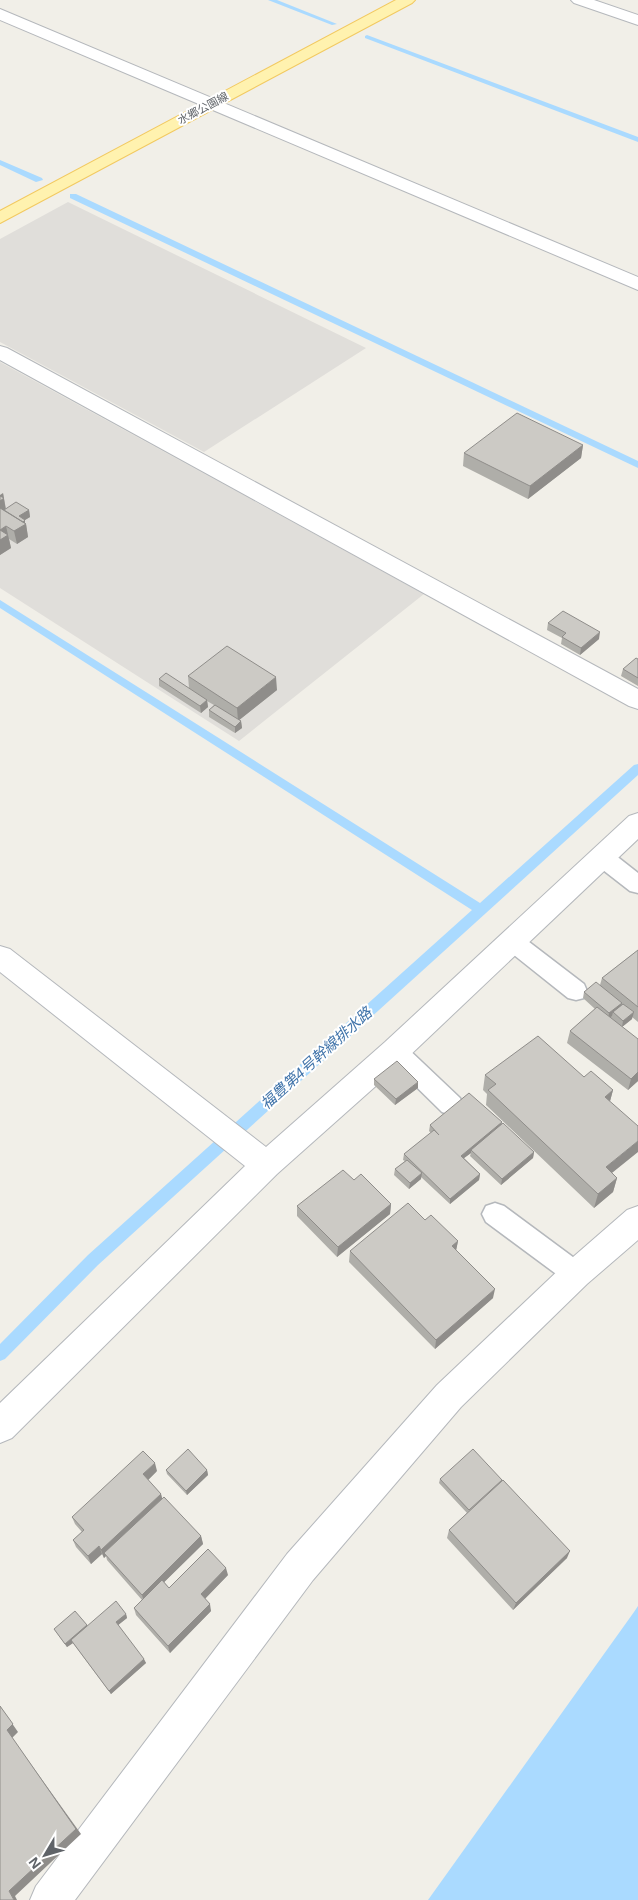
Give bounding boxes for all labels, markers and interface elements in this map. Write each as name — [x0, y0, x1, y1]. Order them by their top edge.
street label: 水郷公園線 — [176, 90, 230, 126]
water label: 福豊第4号幹線排水路 — [257, 1002, 376, 1112]
north arrow — [20, 1830, 70, 1880]
text: N — [25, 1854, 44, 1872]

